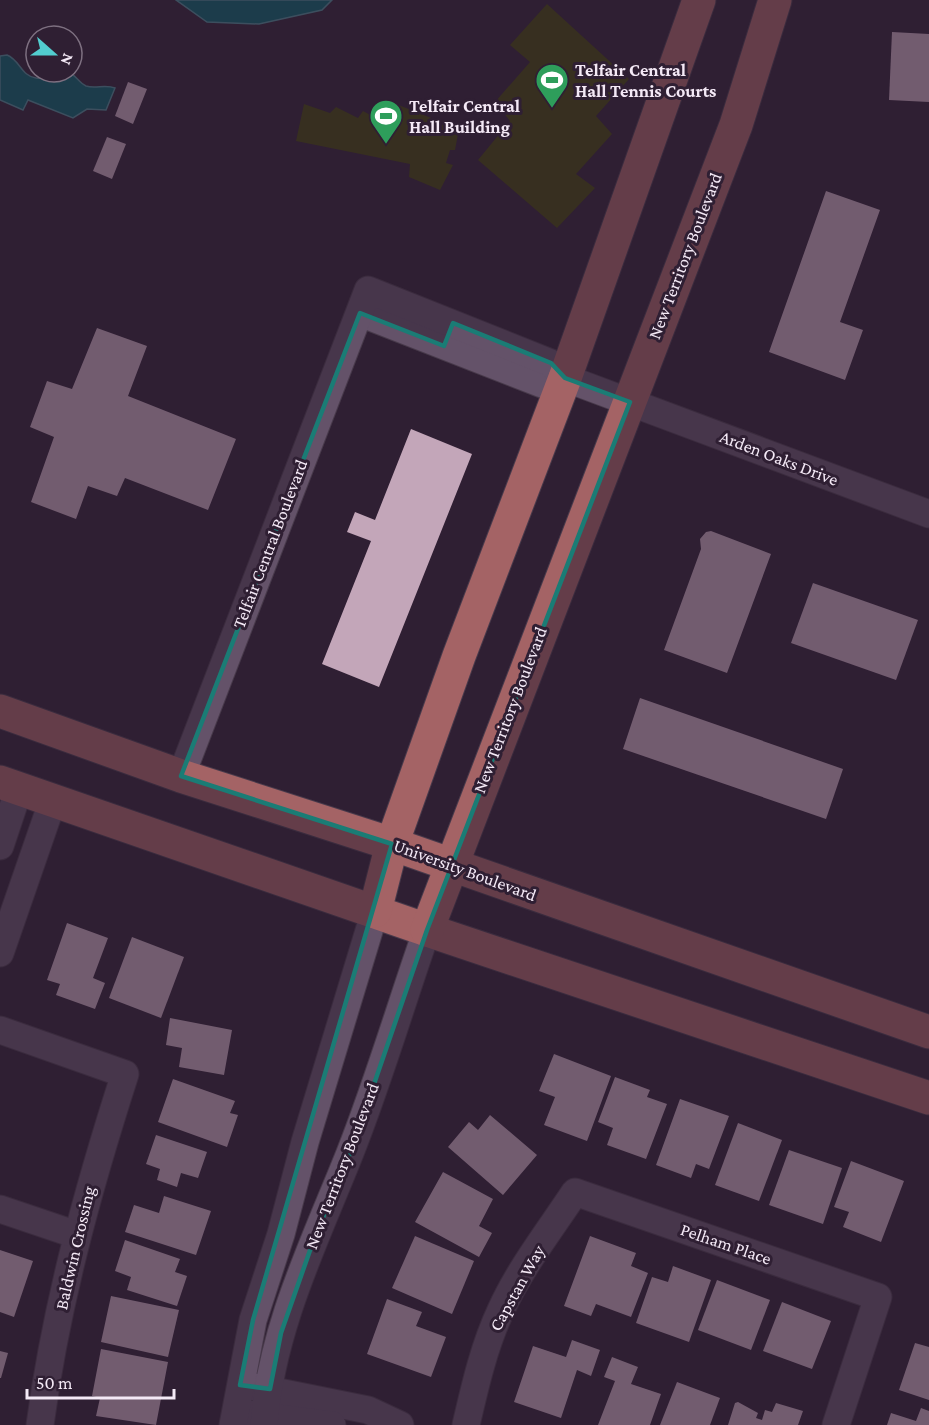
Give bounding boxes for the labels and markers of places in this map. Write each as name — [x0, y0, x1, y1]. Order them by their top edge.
place label: Telfair Central Hall Tennis Courts — [575, 60, 716, 101]
sports icon: Telfair Central Hall Tennis Courts — [534, 62, 570, 109]
place label: Telfair Central Hall Building — [409, 96, 520, 137]
sports icon: Telfair Central Hall Building — [368, 98, 404, 145]

